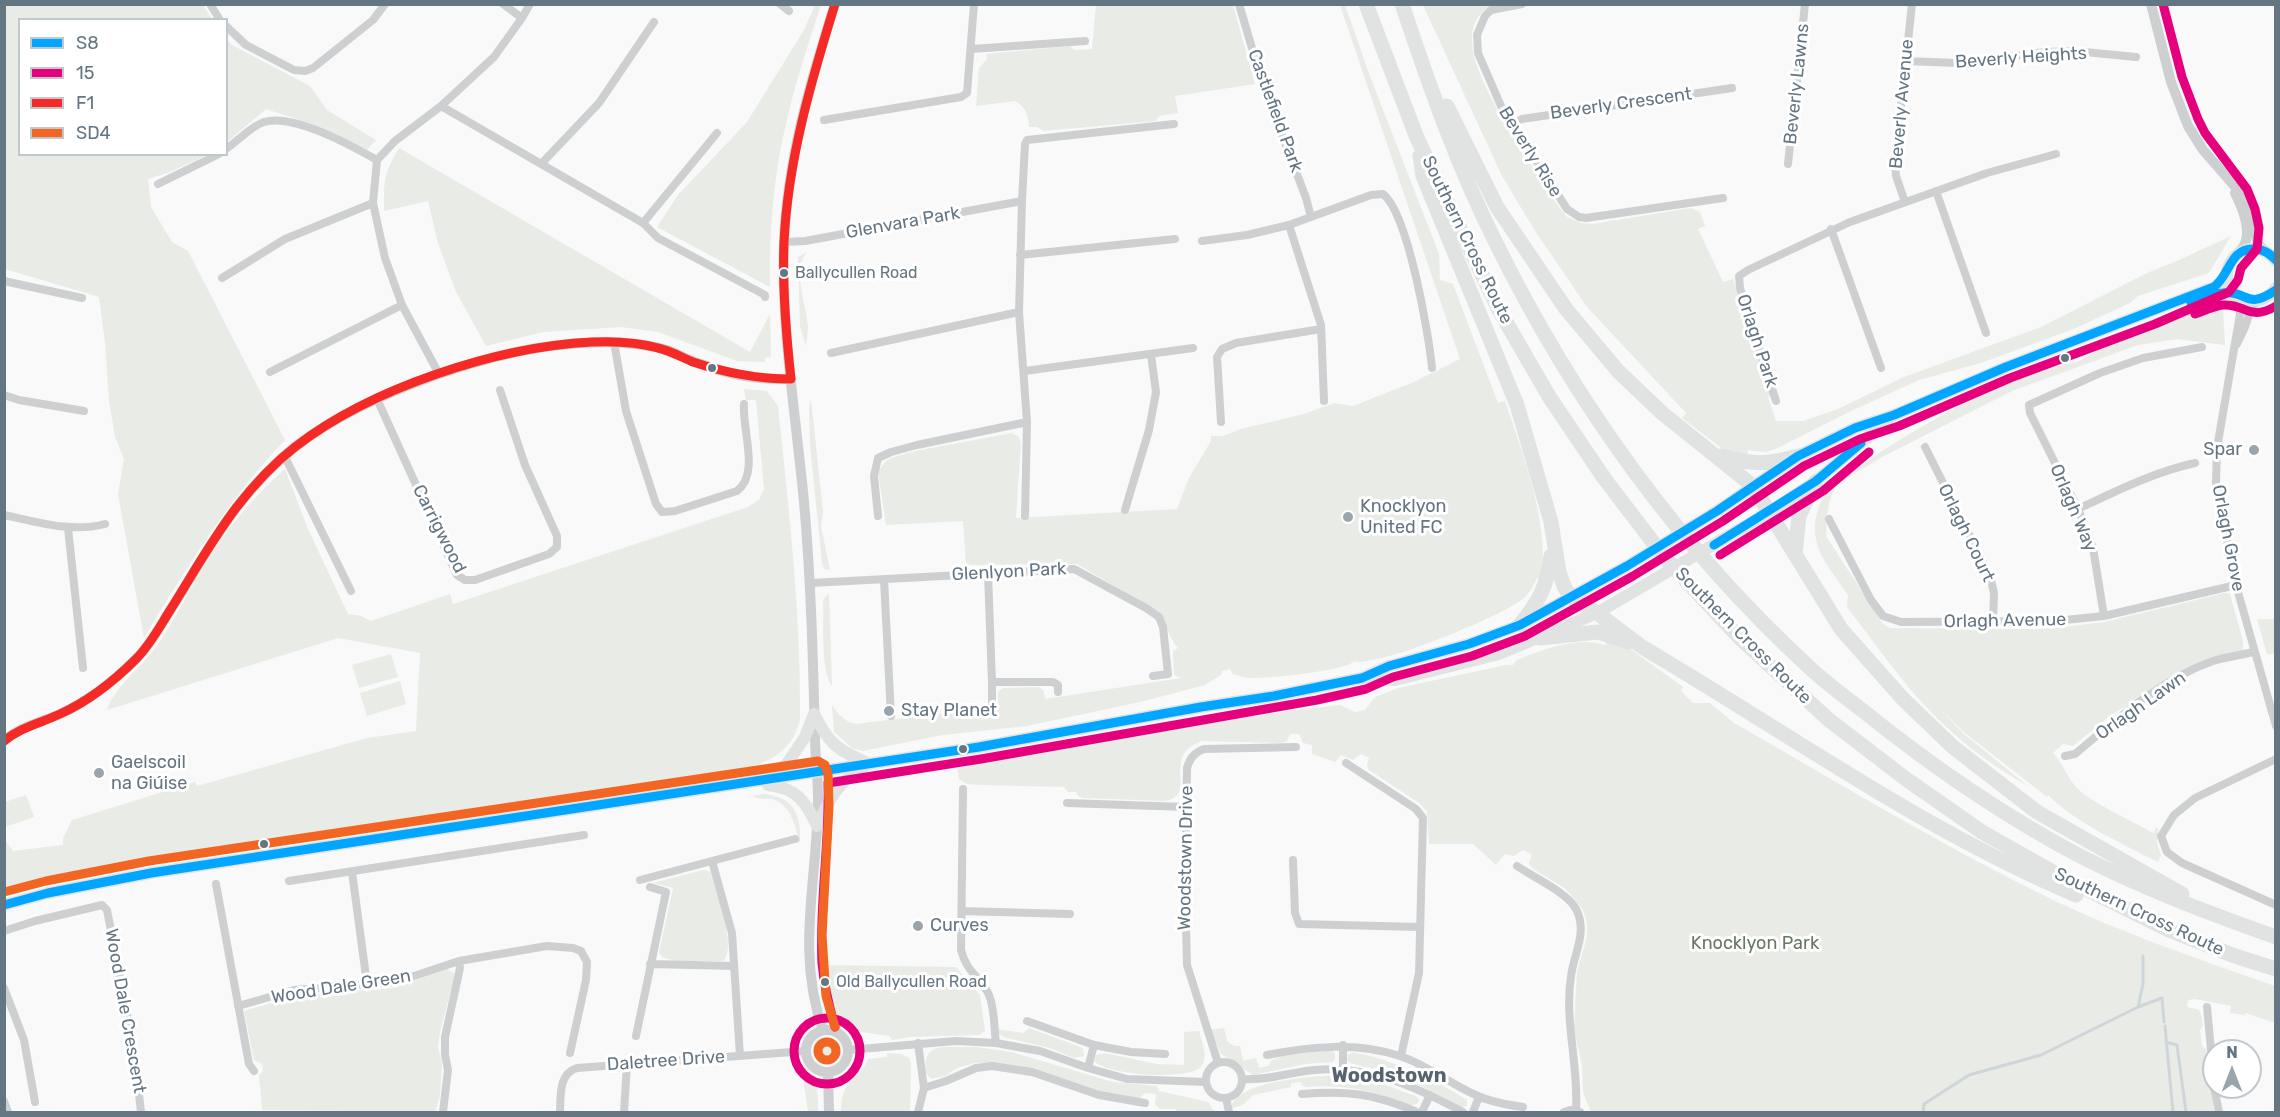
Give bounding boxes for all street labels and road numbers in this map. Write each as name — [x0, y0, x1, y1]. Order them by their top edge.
street label: Beverly Lawns — [1780, 22, 1814, 146]
street label: Beverly Avenue — [1886, 38, 1918, 170]
street label: Beverly Heights — [1954, 43, 2088, 73]
street label: Castlefield Park — [1243, 47, 1307, 175]
street label: Beverly Crescent — [1549, 83, 1693, 125]
street label: Beverly Rise — [1494, 103, 1566, 201]
street label: Southern Cross Route — [1417, 152, 1517, 328]
street label: Glenvara Park — [844, 202, 962, 244]
street label: Orlagh Park — [1732, 292, 1782, 390]
street label: Orlagh Way — [2045, 461, 2101, 555]
street label: Orlagh Court — [1933, 480, 1999, 586]
street label: Carrigwood — [408, 481, 470, 577]
street label: Orlagh Grove — [2207, 483, 2249, 593]
street label: Glenlyon Park — [951, 558, 1067, 586]
street label: Southern Cross Route — [1670, 563, 1816, 709]
street label: Orlagh Avenue — [1944, 609, 2066, 633]
street label: Orlagh Lawn — [2092, 667, 2190, 745]
street label: Woodstown Drive — [1174, 785, 1198, 931]
street label: Southern Cross Route — [2051, 863, 2227, 961]
street label: Wood Dale Crescent — [100, 927, 150, 1095]
street label: Wood Dale Green — [270, 965, 412, 1009]
street label: Daletree Drive — [606, 1046, 726, 1076]

